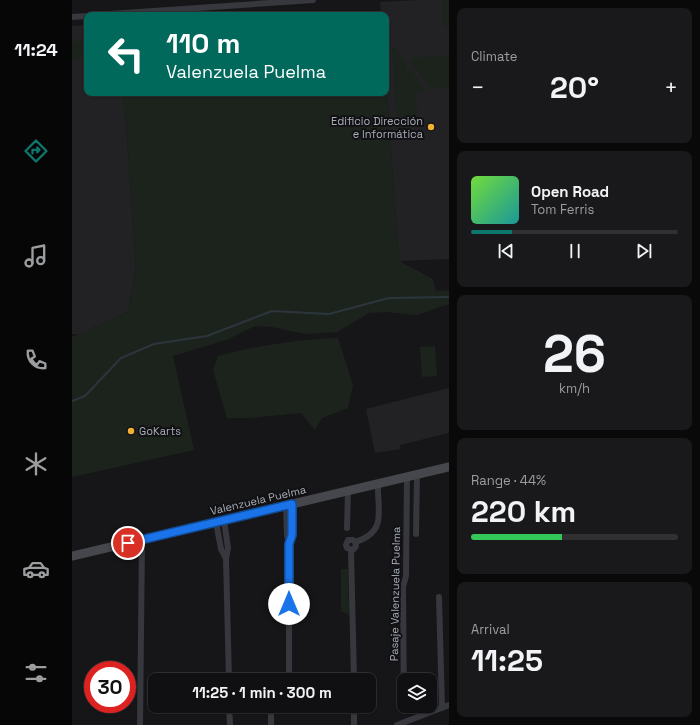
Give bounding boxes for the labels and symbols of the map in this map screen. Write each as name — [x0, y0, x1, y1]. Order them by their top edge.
place label: Edificio Dirección e Informática — [331, 114, 424, 141]
marker: Edificio Dirección e Informática — [426, 122, 436, 132]
place label: GoKarts — [139, 424, 181, 438]
marker: GoKarts — [126, 426, 136, 436]
street label: Valenzuela Puelma — [209, 482, 308, 518]
pin — [111, 526, 145, 560]
street label: Pasaje Valenzuela Puelma — [387, 526, 403, 661]
position arrow — [268, 583, 310, 625]
speed limit sign: 30 — [84, 661, 136, 713]

